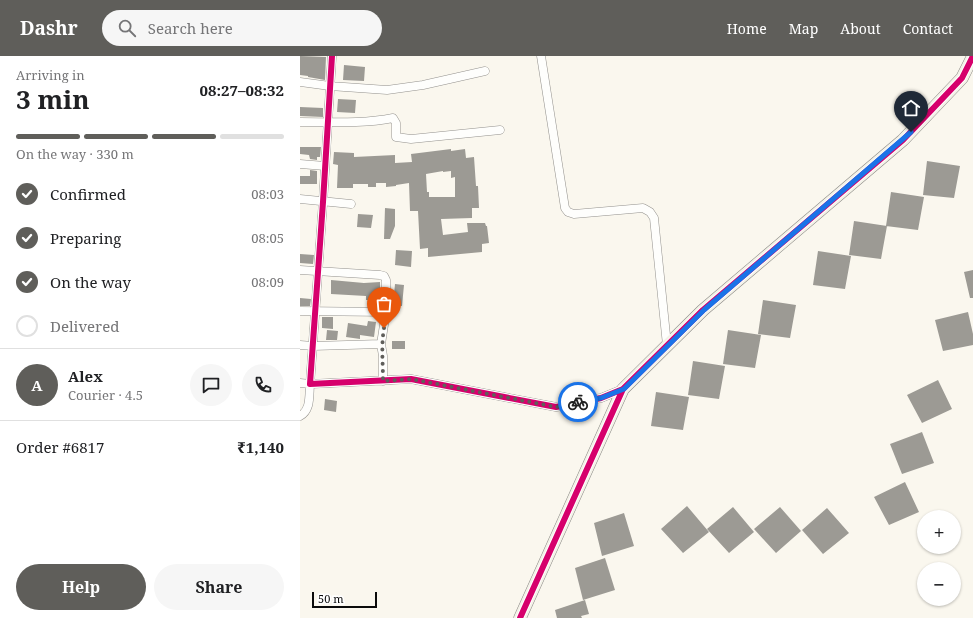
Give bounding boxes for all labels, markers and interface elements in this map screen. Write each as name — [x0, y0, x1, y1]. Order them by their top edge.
search box — [102, 10, 382, 46]
text: Dashr — [20, 15, 78, 41]
icon: search — [116, 17, 138, 39]
text: Search here — [148, 18, 233, 38]
text: Home — [727, 19, 767, 38]
text: Map — [789, 19, 818, 38]
text: About — [840, 19, 881, 38]
text: Contact — [903, 19, 953, 38]
text: Arriving in — [16, 66, 85, 84]
text: 08:27–08:32 — [200, 80, 284, 100]
text: 3 min — [16, 81, 90, 117]
pin — [894, 91, 928, 132]
icon: home — [900, 97, 922, 119]
text: On the way · 330 m — [16, 145, 134, 163]
icon: check — [16, 183, 38, 205]
text: Confirmed — [50, 184, 126, 204]
text: 08:03 — [251, 185, 284, 203]
icon: check — [16, 227, 38, 249]
text: Preparing — [50, 228, 121, 248]
text: 08:05 — [251, 229, 284, 247]
icon: check — [16, 271, 38, 293]
text: On the way — [50, 272, 131, 292]
text: 08:09 — [251, 273, 284, 291]
pin — [367, 287, 401, 328]
icon: bag — [373, 293, 395, 315]
text: Delivered — [50, 316, 119, 336]
button: chat — [190, 364, 232, 406]
button: phone — [242, 364, 284, 406]
text: Alex — [68, 366, 103, 386]
text: A — [31, 375, 43, 395]
courier — [558, 382, 598, 422]
text: Courier · 4.5 — [68, 386, 143, 404]
icon: bike — [567, 391, 589, 413]
text: Order #6817 — [16, 437, 104, 457]
text: ₹1,140 — [237, 437, 284, 457]
map controls — [917, 510, 961, 606]
button: + — [917, 510, 961, 554]
button: − — [917, 562, 961, 606]
button: Help — [16, 564, 146, 610]
button: Share — [154, 564, 284, 610]
scale bar — [312, 590, 377, 609]
text: 50 m — [318, 591, 344, 606]

